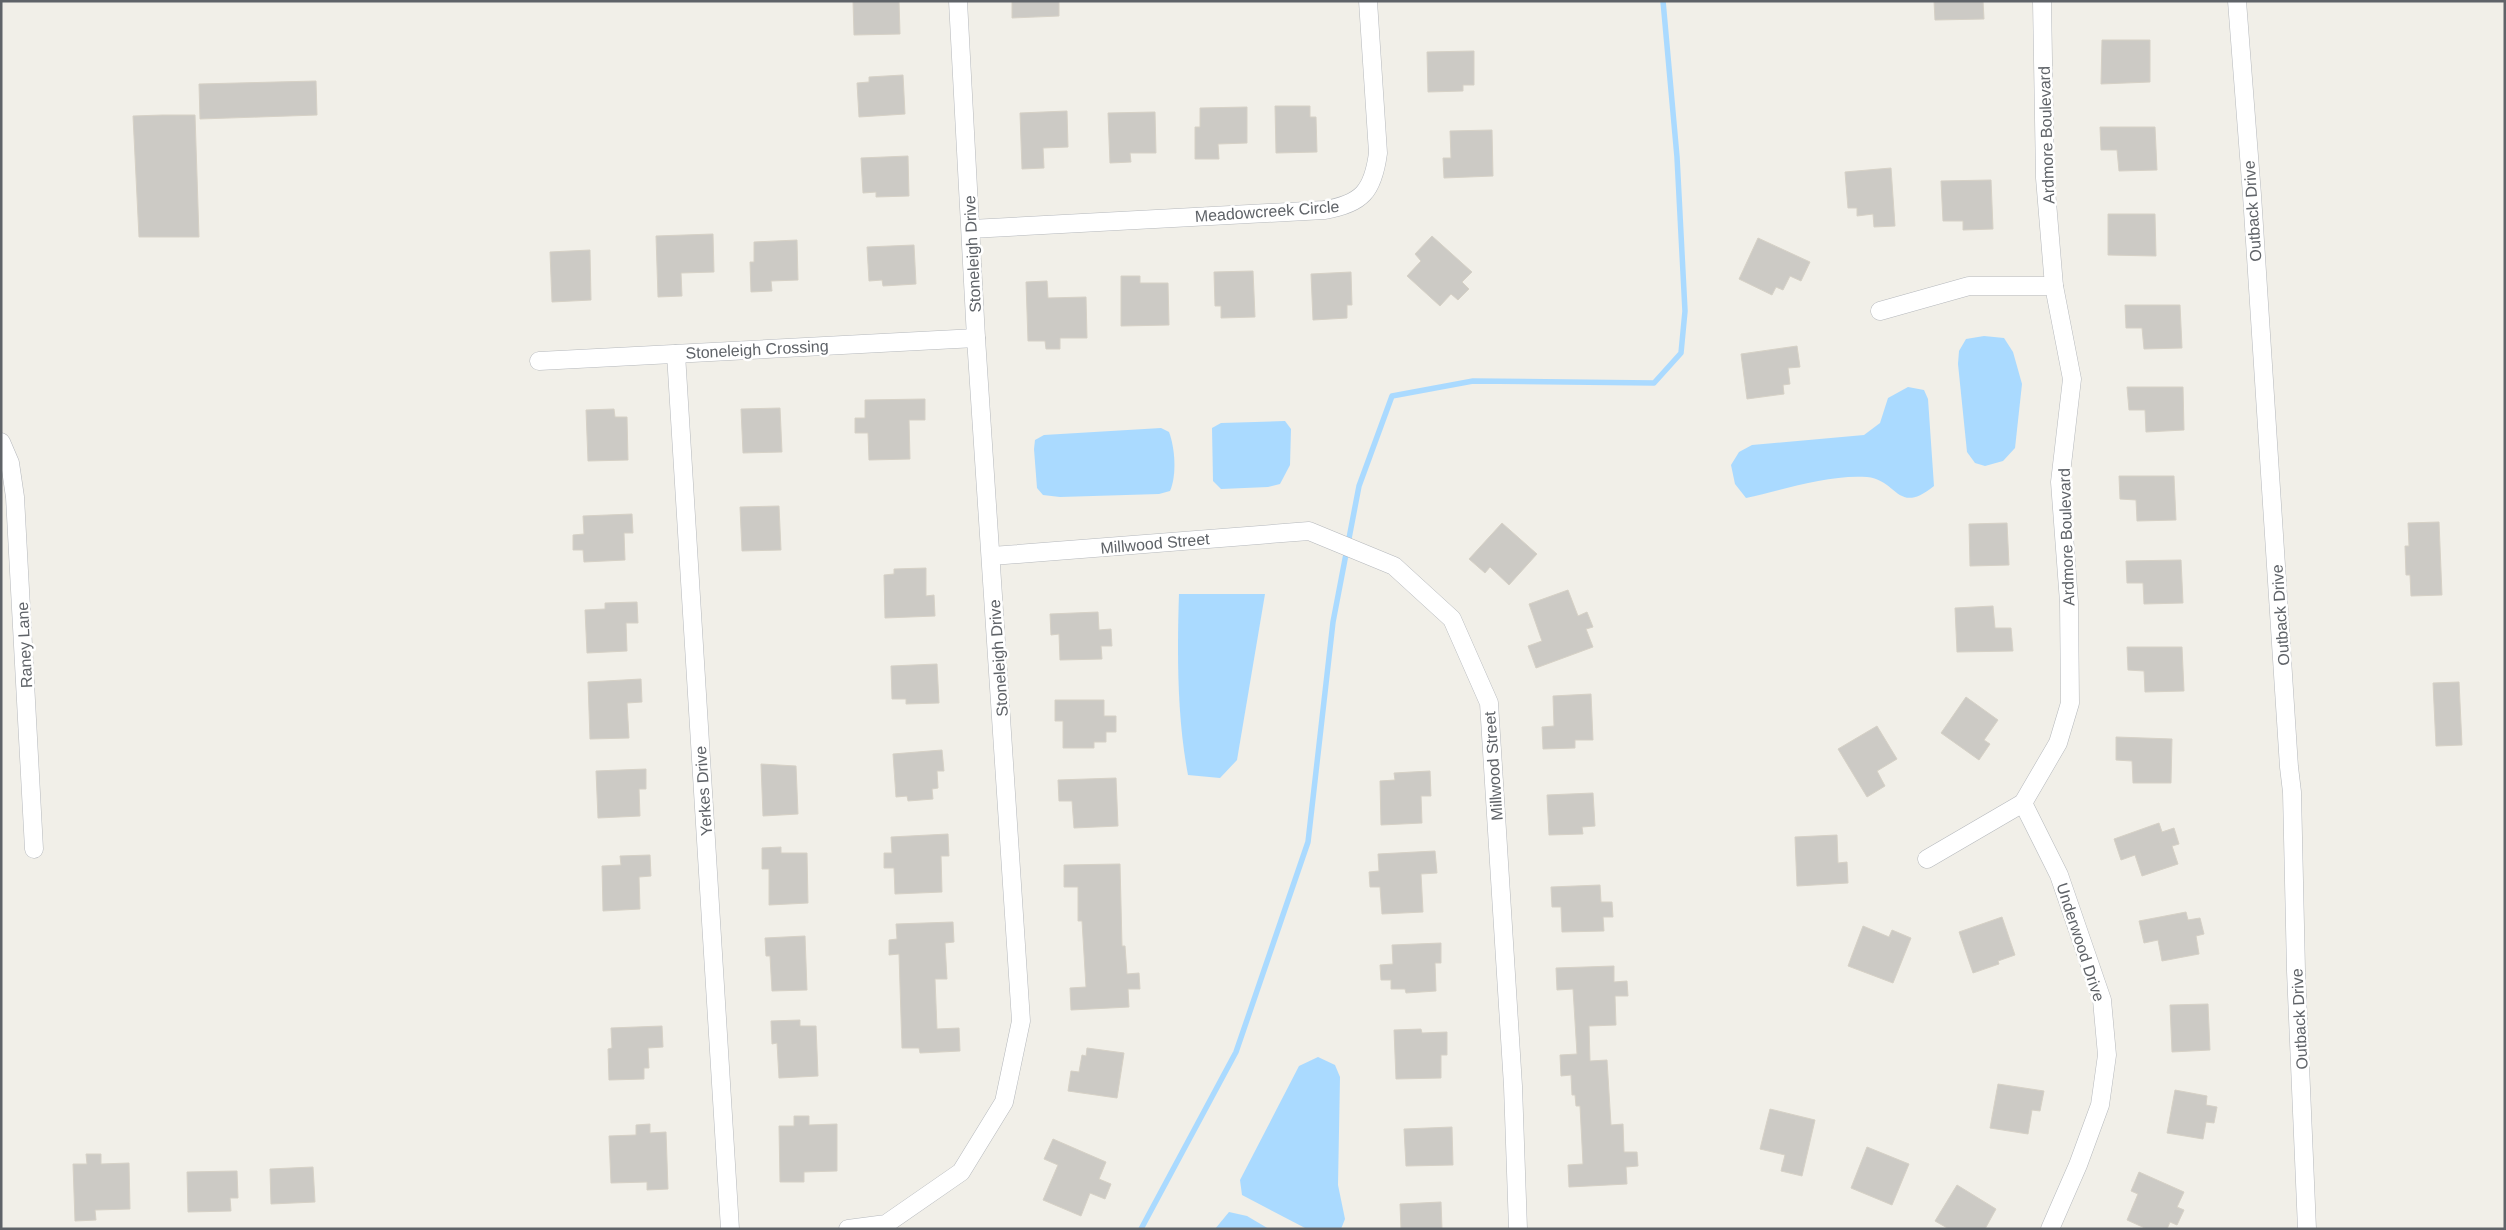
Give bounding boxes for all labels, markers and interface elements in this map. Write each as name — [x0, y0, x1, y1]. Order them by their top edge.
street label: Ardmore Boulevard — [2036, 66, 2057, 204]
street label: Outback Drive — [2240, 160, 2265, 262]
street label: Stoneleigh Drive — [961, 195, 984, 313]
street label: Meadowcreek Circle — [1194, 198, 1340, 225]
street label: Stoneleigh Crossing — [685, 337, 829, 362]
street label: Ardmore Boulevard — [2056, 468, 2077, 606]
street label: Millwood Street — [1100, 530, 1211, 557]
street label: Outback Drive — [2268, 564, 2293, 666]
street label: Stoneleigh Drive — [986, 599, 1011, 717]
street label: Raney Lane — [14, 601, 35, 689]
street label: Millwood Street — [1481, 710, 1506, 821]
street label: Yerkes Drive — [692, 745, 715, 837]
street label: Underwood Drive — [2053, 881, 2108, 1004]
street label: Outback Drive — [2288, 968, 2311, 1070]

